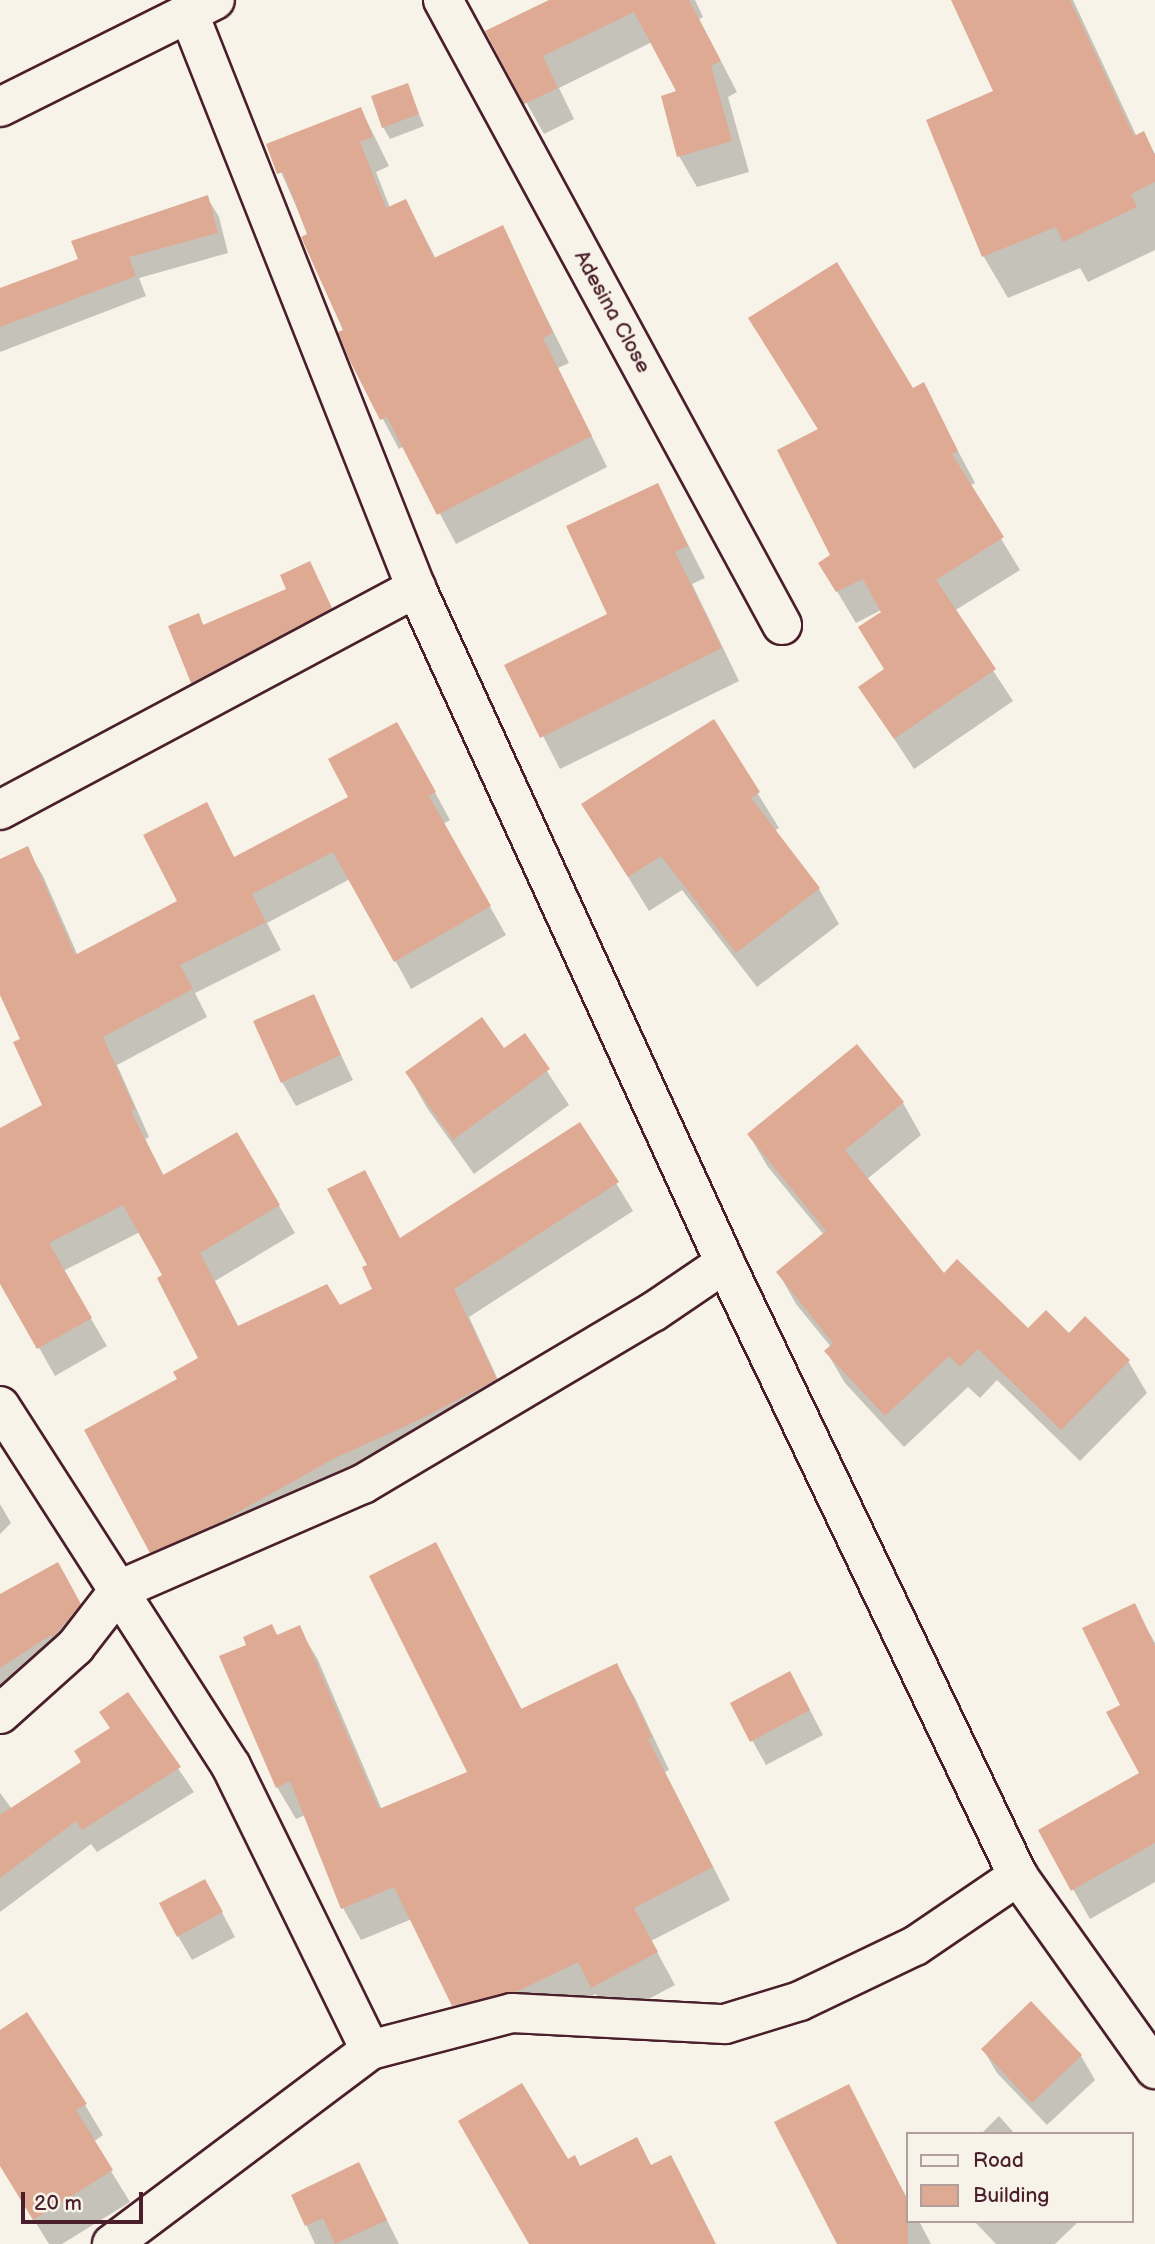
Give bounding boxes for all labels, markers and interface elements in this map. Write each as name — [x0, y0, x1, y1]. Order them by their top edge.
street label: Adesina Close — [568, 246, 656, 378]
legend — [906, 2132, 1134, 2223]
text: Road — [973, 2148, 1024, 2173]
scale bar — [24, 2178, 147, 2222]
text: Building — [973, 2183, 1049, 2208]
text: 20 m — [34, 2191, 82, 2216]

